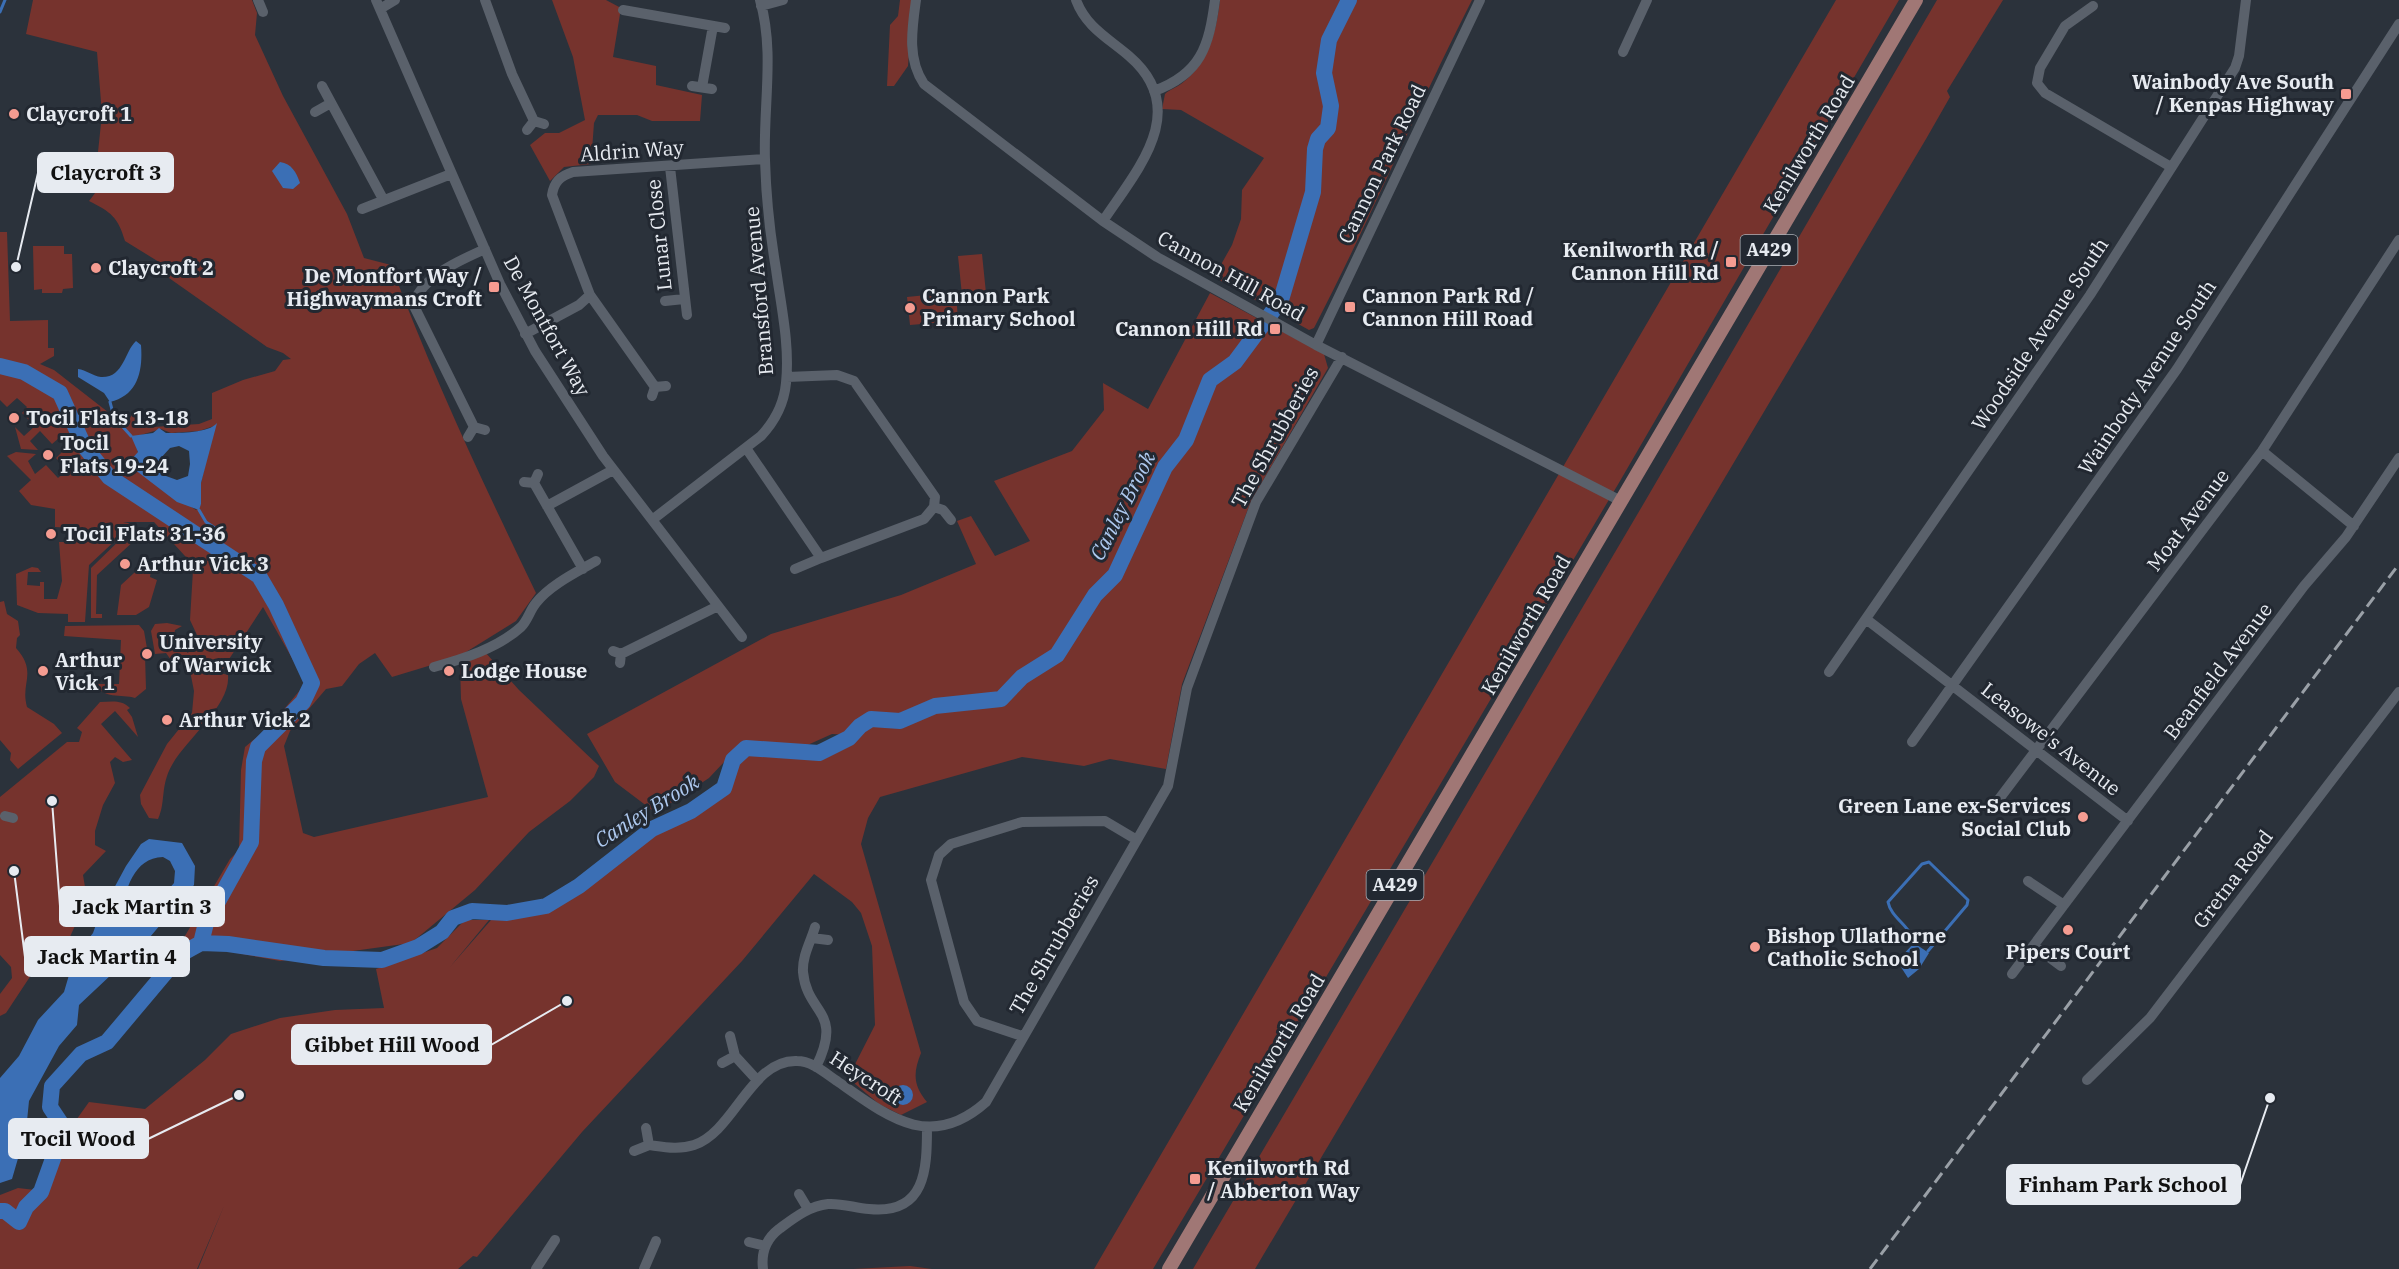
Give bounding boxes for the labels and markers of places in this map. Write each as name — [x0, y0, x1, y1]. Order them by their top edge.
place label: Wainbody Ave South / Kenpas Highway — [2132, 68, 2335, 118]
marker: Wainbody Ave South / Kenpas Highway — [2339, 87, 2353, 101]
place label: Claycroft 1 — [26, 100, 132, 127]
marker: Claycroft 1 — [7, 107, 21, 121]
callout: Claycroft 3 — [38, 153, 173, 192]
place label: Kenilworth Rd / Cannon Hill Rd — [1563, 236, 1719, 286]
place label: Claycroft 2 — [108, 254, 214, 281]
marker: Kenilworth Rd / Cannon Hill Rd — [1724, 255, 1738, 269]
marker: Claycroft 2 — [89, 261, 103, 275]
place label: De Montfort Way / Highwaymans Croft — [286, 262, 483, 312]
marker: De Montfort Way / Highwaymans Croft — [487, 280, 501, 294]
place label: Cannon Park Primary School — [922, 282, 1076, 332]
place label: Cannon Park Rd / Cannon Hill Road — [1362, 282, 1534, 332]
marker: Cannon Park Rd / Cannon Hill Road — [1343, 300, 1357, 314]
marker: Cannon Park Primary School — [903, 301, 917, 315]
place label: Cannon Hill Rd — [1115, 315, 1263, 342]
marker: Cannon Hill Rd — [1268, 322, 1282, 336]
place label: Tocil Flats 13-18 — [26, 404, 189, 431]
marker: Tocil Flats 13-18 — [7, 411, 21, 425]
place label: Tocil Flats 19-24 — [60, 429, 169, 479]
marker: Tocil Flats 19-24 — [41, 448, 55, 462]
place label: Tocil Flats 31-36 — [63, 520, 226, 547]
marker: Tocil Flats 31-36 — [44, 527, 58, 541]
place label: Arthur Vick 3 — [137, 550, 269, 577]
marker: Arthur Vick 3 — [118, 557, 132, 571]
place label: University of Warwick — [159, 628, 272, 678]
place label: Arthur Vick 1 — [55, 646, 123, 696]
marker: University of Warwick — [140, 647, 154, 661]
place label: Lodge House — [461, 657, 587, 684]
marker: Arthur Vick 1 — [36, 664, 50, 678]
marker: Lodge House — [442, 664, 456, 678]
place label: Arthur Vick 2 — [179, 706, 311, 733]
marker: Arthur Vick 2 — [160, 713, 174, 727]
place label: Green Lane ex-Services Social Club — [1838, 792, 2071, 842]
marker: Green Lane ex-Services Social Club — [2076, 810, 2090, 824]
callout: Jack Martin 3 — [60, 887, 224, 926]
place label: Bishop Ullathorne Catholic School — [1767, 922, 1946, 972]
marker: Pipers Court — [2061, 923, 2075, 937]
callout: Jack Martin 4 — [25, 937, 189, 976]
place label: Pipers Court — [2006, 938, 2131, 965]
marker: Bishop Ullathorne Catholic School — [1748, 940, 1762, 954]
callout: Gibbet Hill Wood — [292, 1025, 491, 1064]
callout: Tocil Wood — [9, 1119, 148, 1158]
place label: Kenilworth Rd / Abberton Way — [1207, 1154, 1360, 1204]
callout: Finham Park School — [2007, 1165, 2240, 1204]
marker: Kenilworth Rd / Abberton Way — [1188, 1172, 1202, 1186]

